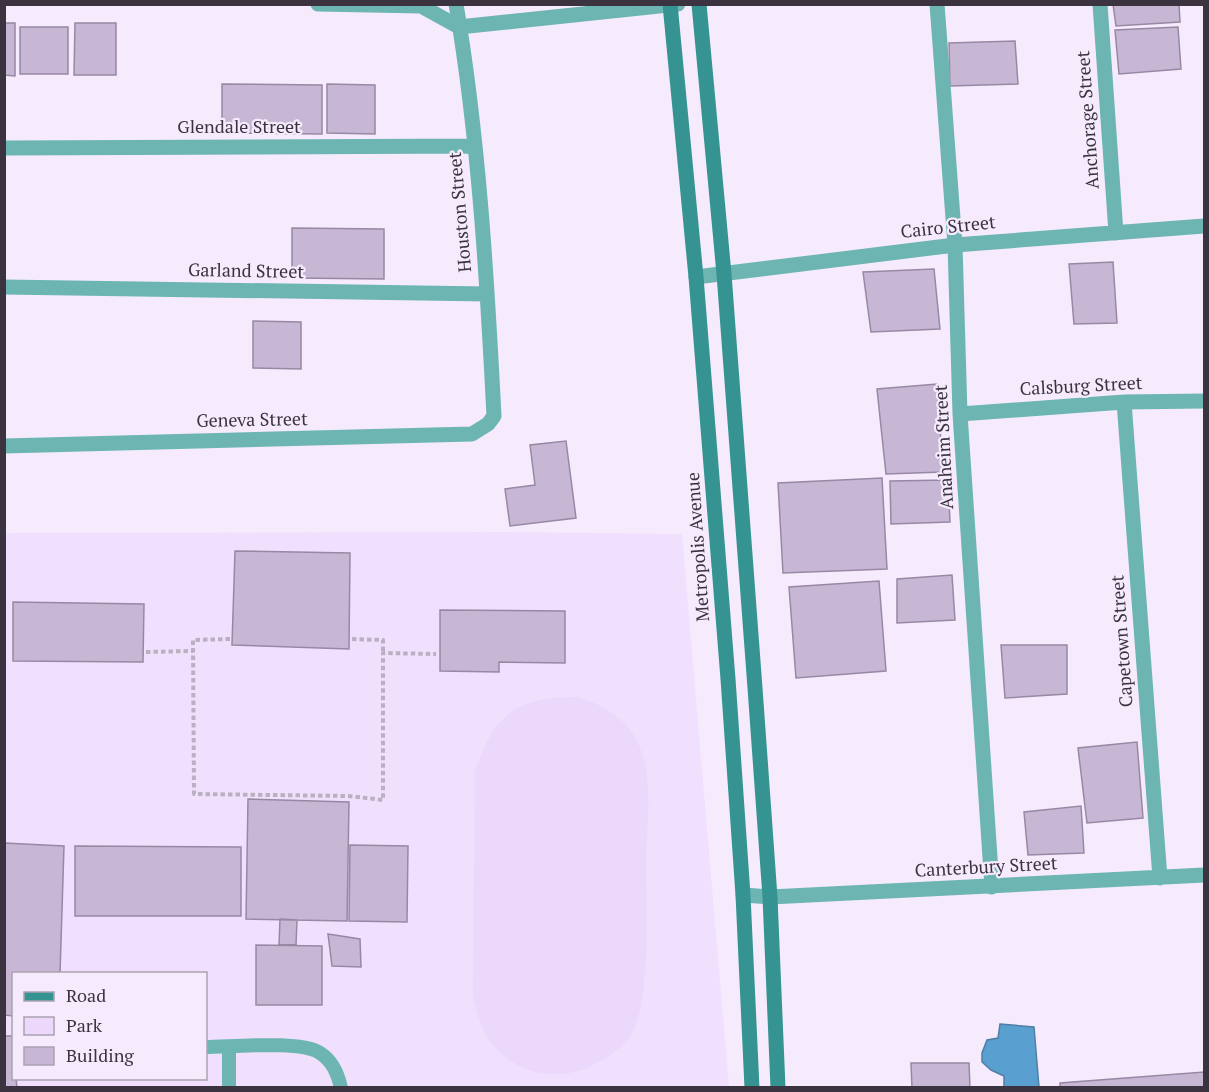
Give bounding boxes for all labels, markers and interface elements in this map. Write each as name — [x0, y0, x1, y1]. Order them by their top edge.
street label: Anchorage Street — [1070, 50, 1104, 190]
street label: Glendale Street — [177, 114, 301, 138]
street label: Houston Street — [442, 150, 476, 273]
street label: Cairo Street — [899, 209, 997, 243]
street label: Garland Street — [188, 257, 305, 283]
street label: Calsburg Street — [1019, 370, 1143, 400]
street label: Anaheim Street — [928, 384, 958, 510]
street label: Geneva Street — [196, 406, 308, 432]
street label: Metropolis Avenue — [680, 471, 714, 623]
street label: Capetown Street — [1104, 574, 1138, 708]
street label: Canterbury Street — [914, 850, 1058, 882]
legend — [12, 972, 207, 1080]
text: Road — [66, 983, 106, 1007]
text: Park — [66, 1013, 103, 1037]
text: Building — [66, 1043, 134, 1067]

